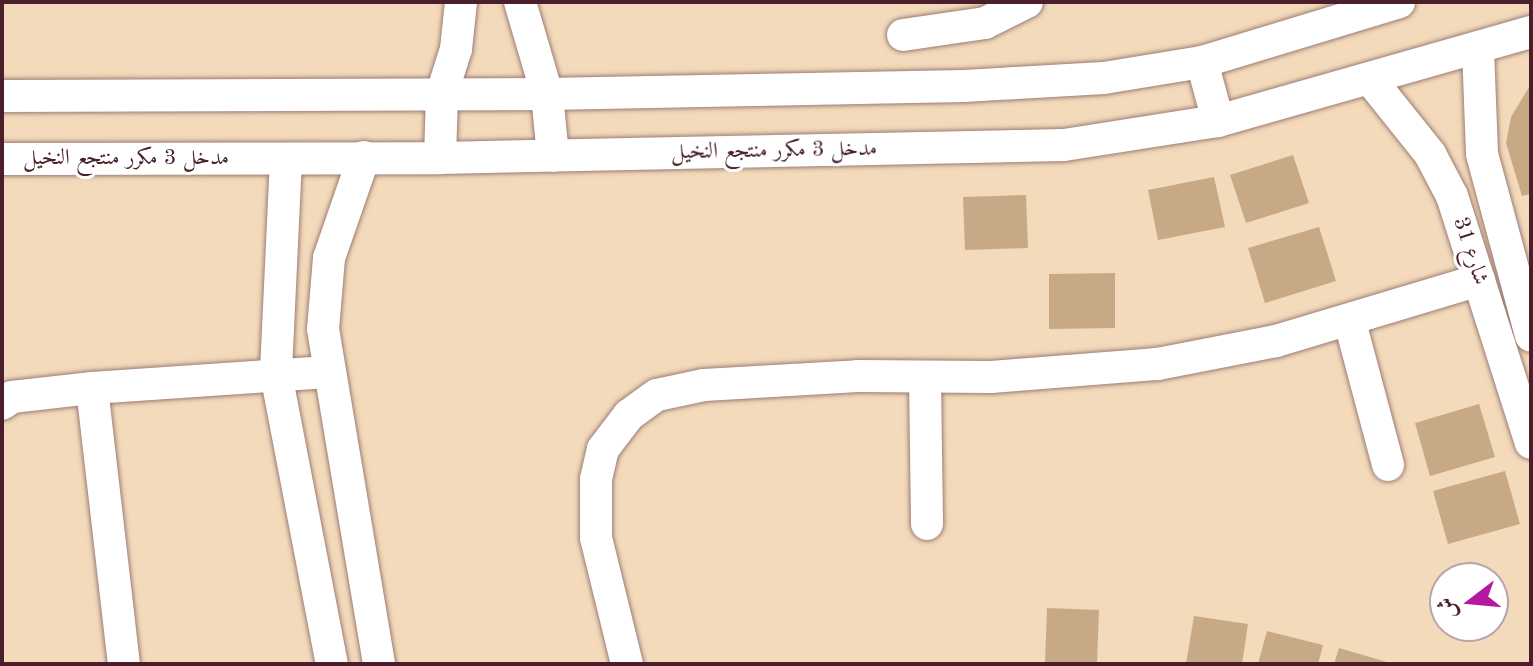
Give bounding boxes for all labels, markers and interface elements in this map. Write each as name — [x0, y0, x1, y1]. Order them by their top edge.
street label: مدخل 3 مكرر منتجع النخيل — [671, 136, 877, 166]
street label: مدخل 3 مكرر منتجع النخيل — [23, 146, 229, 172]
street label: شارع 31 — [1447, 214, 1493, 288]
north arrow — [1429, 562, 1509, 642]
text: ش — [1434, 595, 1461, 622]

